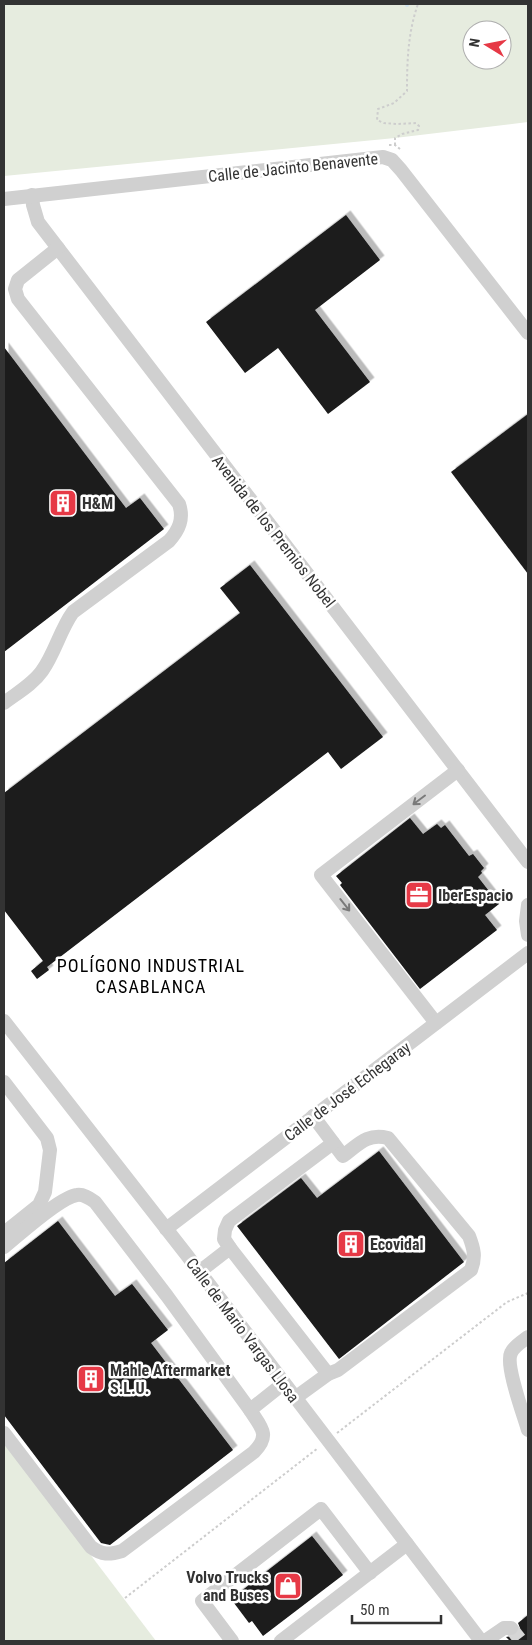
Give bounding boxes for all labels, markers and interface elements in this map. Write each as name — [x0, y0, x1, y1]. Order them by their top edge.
north arrow — [462, 20, 512, 70]
text: N — [466, 37, 483, 48]
street label: Calle de Jacinto Benavente — [207, 149, 379, 186]
street label: Avenida de los Premios Nobel — [208, 451, 339, 611]
building icon: H&M — [48, 488, 78, 518]
place label: H&M — [82, 494, 113, 513]
one-way arrow — [413, 794, 426, 805]
office icon: IberEspacio — [404, 880, 434, 910]
place label: IberEspacio — [438, 886, 513, 905]
one-way arrow — [339, 898, 350, 911]
district label: POLÍGONO INDUSTRIAL CASABLANCA — [57, 955, 245, 997]
street label: Calle de José Echegaray — [280, 1037, 415, 1145]
building icon: Ecovidal — [336, 1229, 366, 1259]
place label: Ecovidal — [370, 1235, 424, 1254]
street label: Calle de Mario Vargas Llosa — [182, 1254, 303, 1406]
place label: Mahle Aftermarket S.L.U. — [110, 1361, 230, 1398]
building icon: Mahle Aftermarket S.L.U. — [76, 1364, 106, 1394]
place label: Volvo Trucks and Buses — [186, 1568, 269, 1605]
shop icon: Volvo Trucks and Buses — [273, 1571, 303, 1601]
scale bar — [352, 1592, 441, 1624]
text: 50 m — [360, 1601, 390, 1619]

